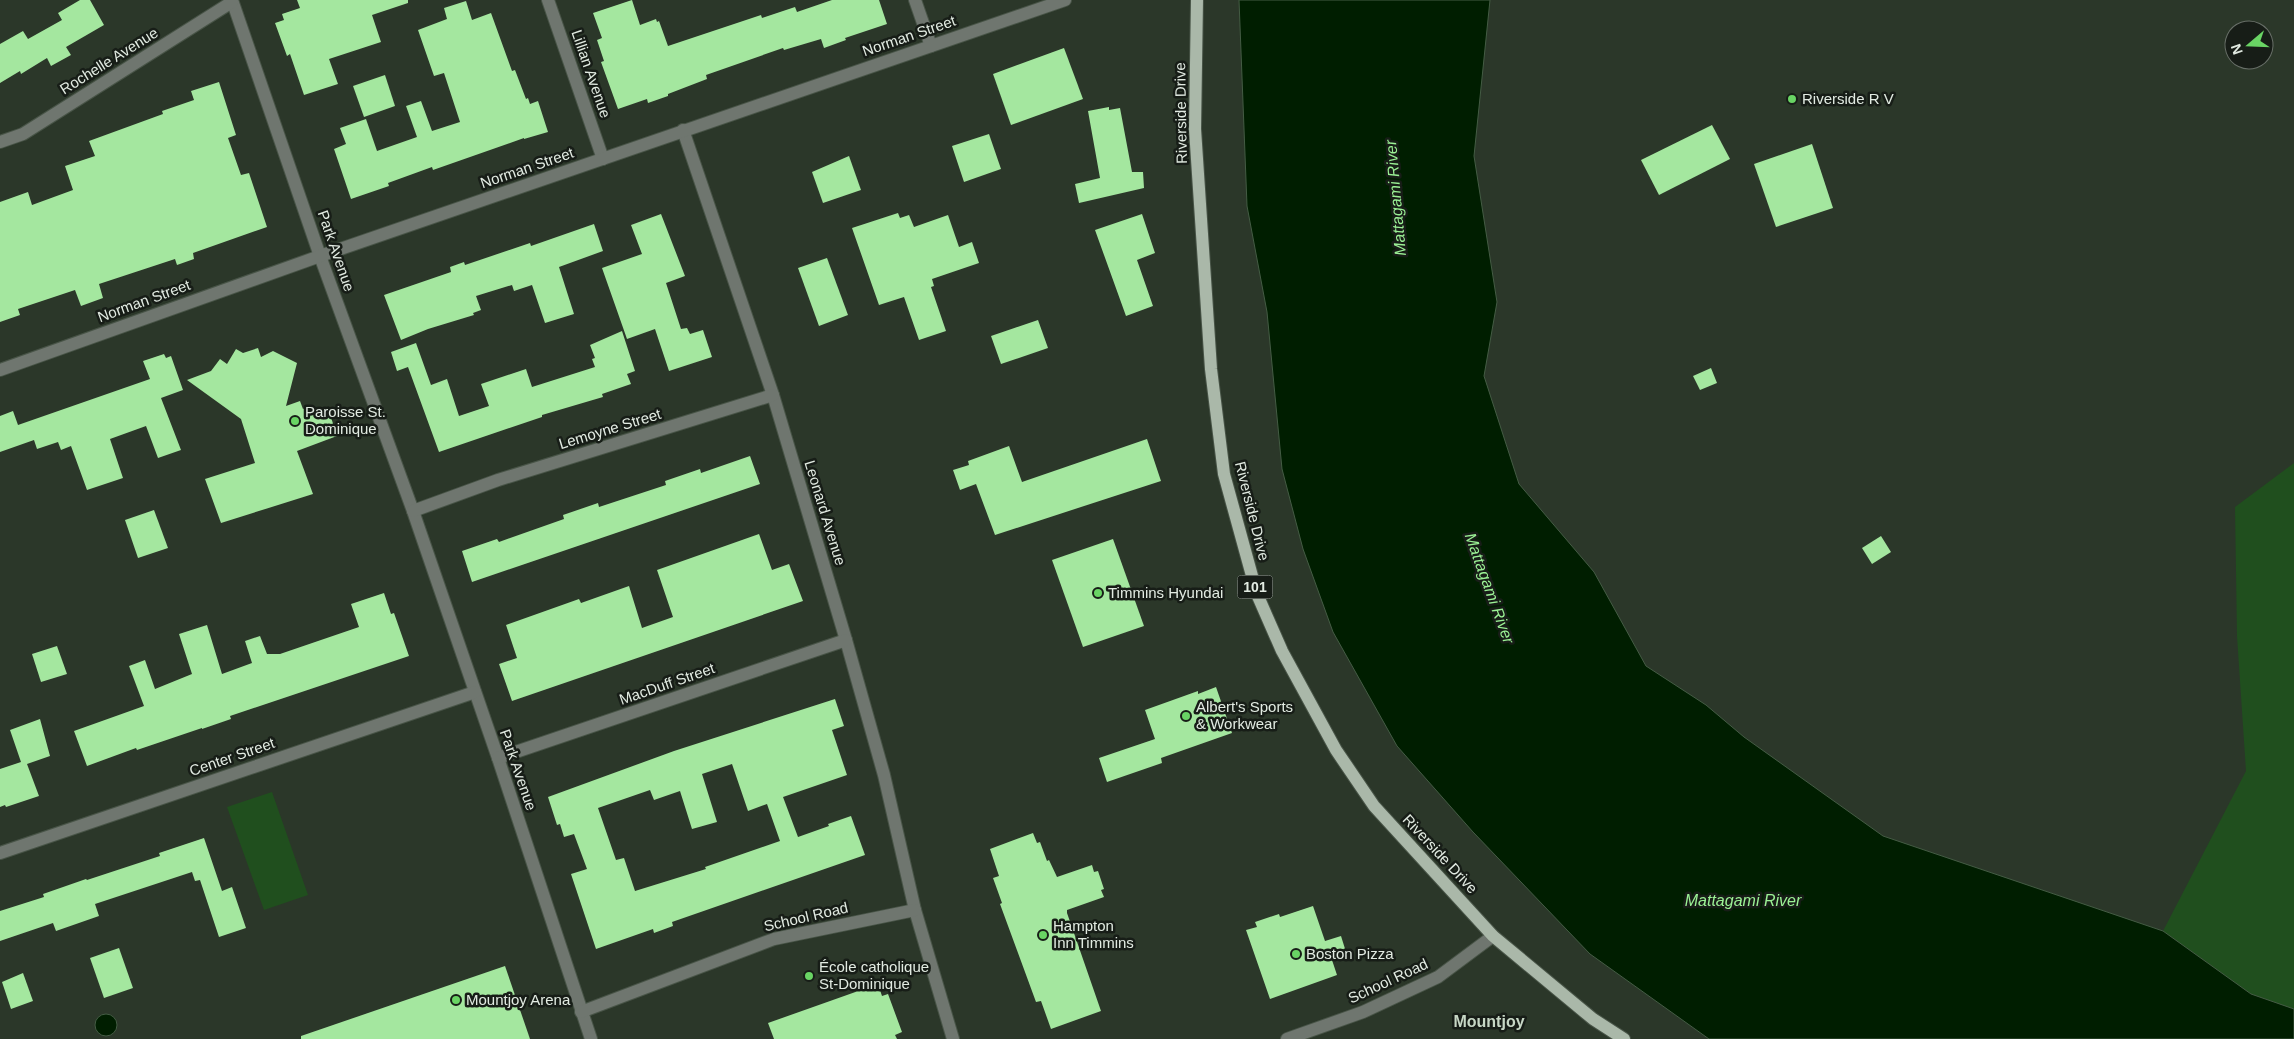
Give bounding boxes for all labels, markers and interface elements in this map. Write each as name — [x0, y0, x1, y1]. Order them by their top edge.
street label: Norman Street — [860, 11, 958, 59]
north arrow — [2224, 20, 2274, 70]
street label: Rochelle Avenue — [57, 24, 161, 98]
street label: Lillian Avenue — [568, 27, 615, 120]
text: N — [2227, 42, 2246, 57]
street label: Riverside Drive — [1171, 62, 1190, 164]
place label: Riverside R V — [1802, 90, 1894, 107]
marker: Riverside R V — [1786, 93, 1798, 105]
water label: Mattagami River — [1382, 139, 1409, 257]
street label: Norman Street — [478, 143, 576, 191]
street label: Park Avenue — [315, 208, 358, 294]
street label: Norman Street — [95, 276, 193, 325]
place label: Paroisse St. Dominique — [305, 403, 386, 437]
street label: Lemoyne Street — [557, 405, 664, 452]
marker: Paroisse St. Dominique — [289, 415, 301, 427]
street label: Leonard Avenue — [801, 458, 850, 567]
street label: Riverside Drive — [1232, 459, 1273, 562]
water label: Mattagami River — [1462, 531, 1518, 646]
road number: 101 — [1238, 576, 1272, 598]
place label: Timmins Hyundai — [1108, 584, 1223, 601]
marker: Timmins Hyundai — [1092, 587, 1104, 599]
street label: MacDuff Street — [617, 659, 718, 708]
place label: Albert's Sports & Workwear — [1196, 698, 1293, 732]
marker: Albert's Sports & Workwear — [1180, 710, 1192, 722]
street label: Park Avenue — [497, 727, 540, 813]
street label: Center Street — [187, 734, 278, 779]
street label: Riverside Drive — [1399, 811, 1481, 897]
water label: Mattagami River — [1685, 892, 1802, 909]
street label: School Road — [762, 899, 850, 934]
place label: Hampton Inn Timmins — [1053, 917, 1134, 951]
marker: Hampton Inn Timmins — [1037, 929, 1049, 941]
place label: Boston Pizza — [1306, 945, 1394, 962]
marker: Boston Pizza — [1290, 948, 1302, 960]
street label: School Road — [1345, 955, 1430, 1006]
place label: École catholique St-Dominique — [819, 958, 929, 992]
marker: École catholique St-Dominique — [803, 970, 815, 982]
place label: Mountjoy Arena — [466, 991, 571, 1008]
marker: Mountjoy Arena — [450, 994, 462, 1006]
district label: Mountjoy — [1453, 1013, 1525, 1030]

